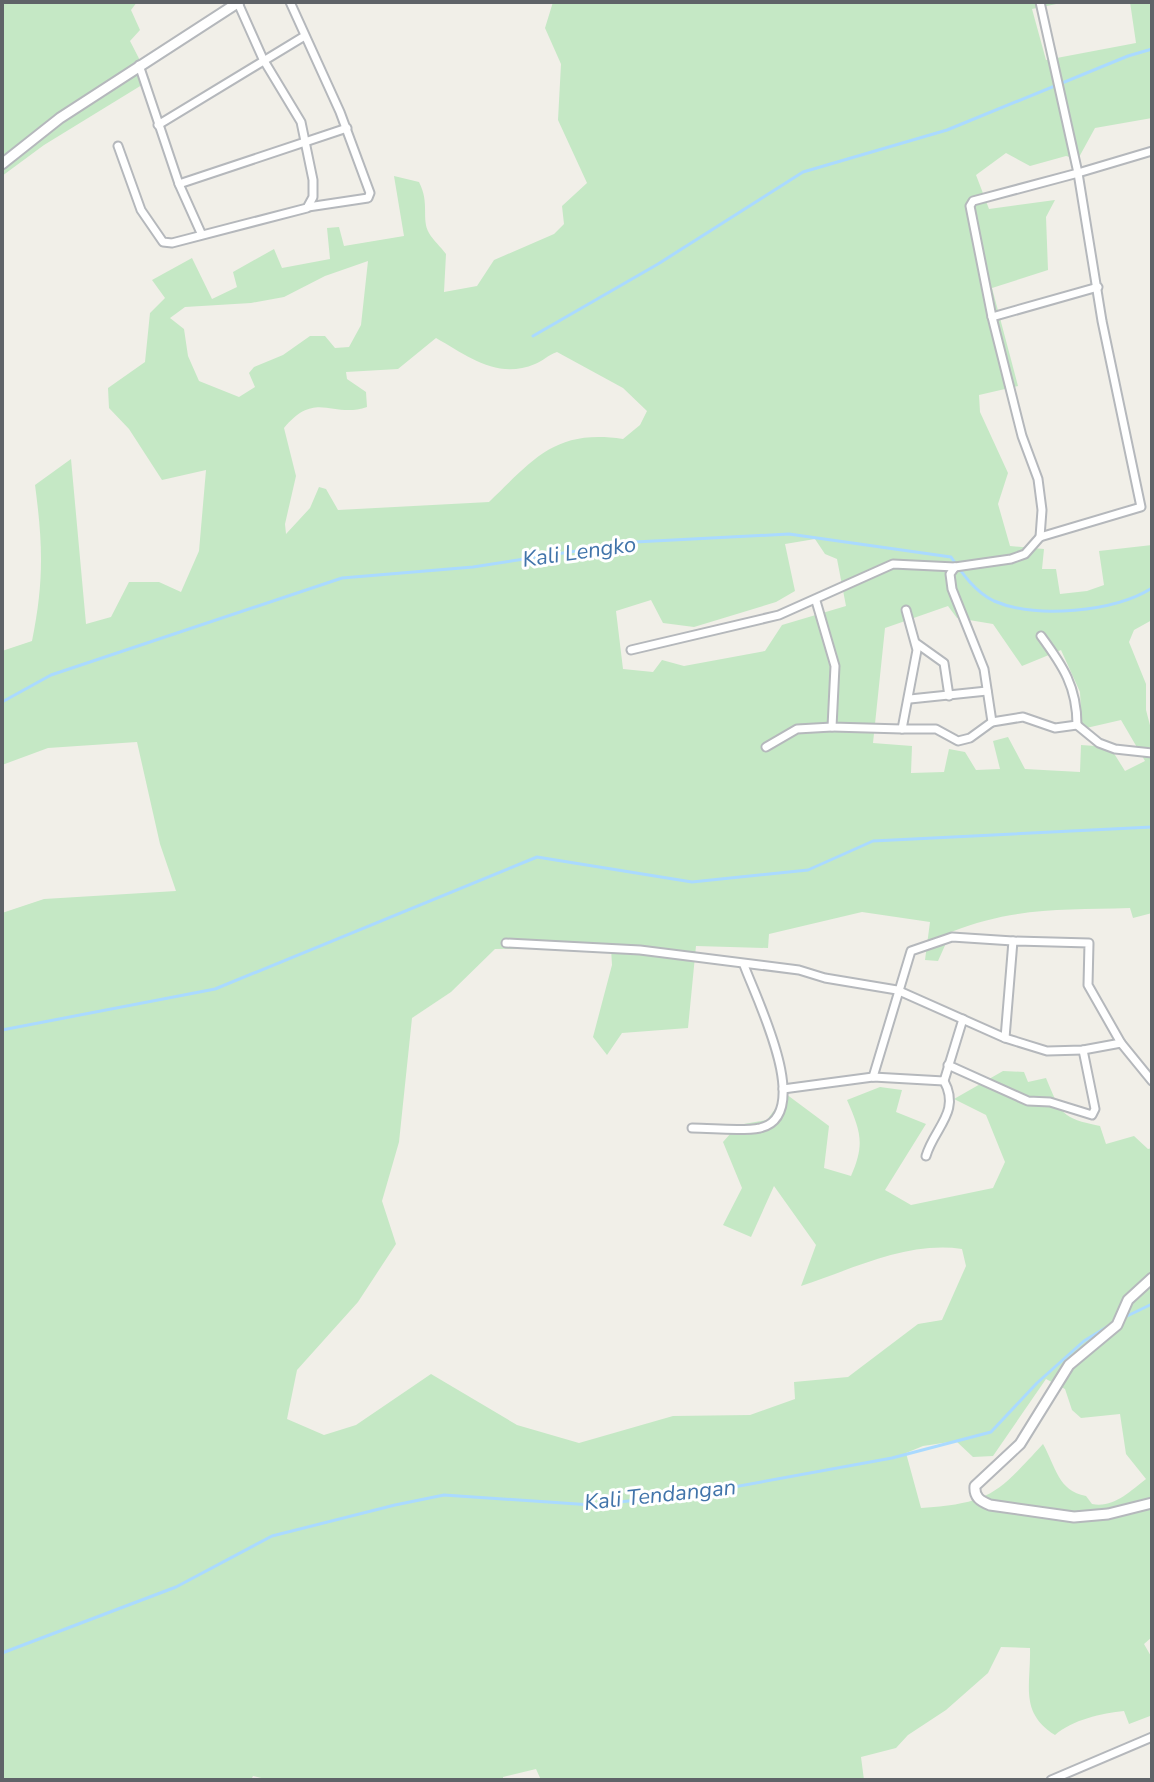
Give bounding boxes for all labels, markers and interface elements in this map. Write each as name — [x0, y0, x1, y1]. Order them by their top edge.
water label: Kali Lengko — [520, 529, 638, 575]
water label: Kali Tendangan — [583, 1472, 737, 1518]

